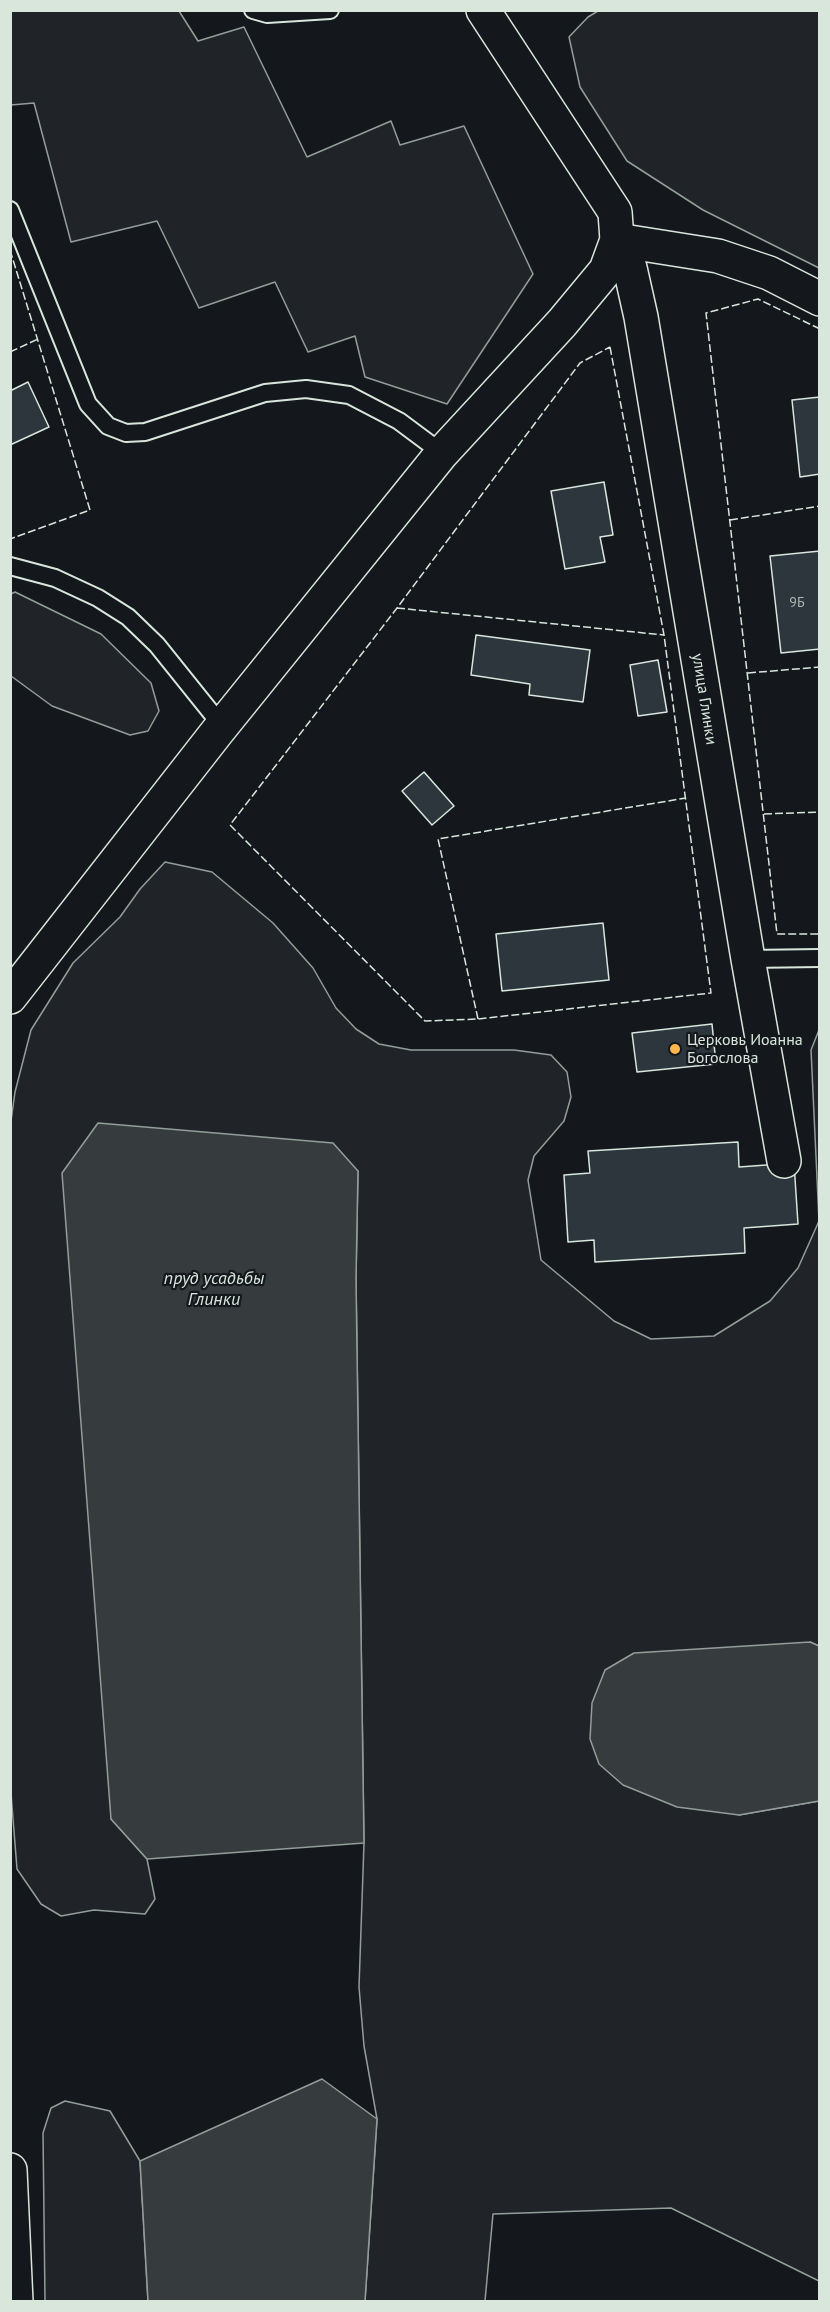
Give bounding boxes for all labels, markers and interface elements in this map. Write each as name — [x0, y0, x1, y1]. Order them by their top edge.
house number: 9Б — [789, 595, 805, 611]
street label: улица Глинки — [687, 652, 721, 746]
place label: Церковь Иоанна Богослова — [687, 1030, 803, 1068]
marker: Церковь Иоанна Богослова — [668, 1042, 682, 1056]
water label: пруд усадьбы Глинки — [164, 1268, 264, 1310]

